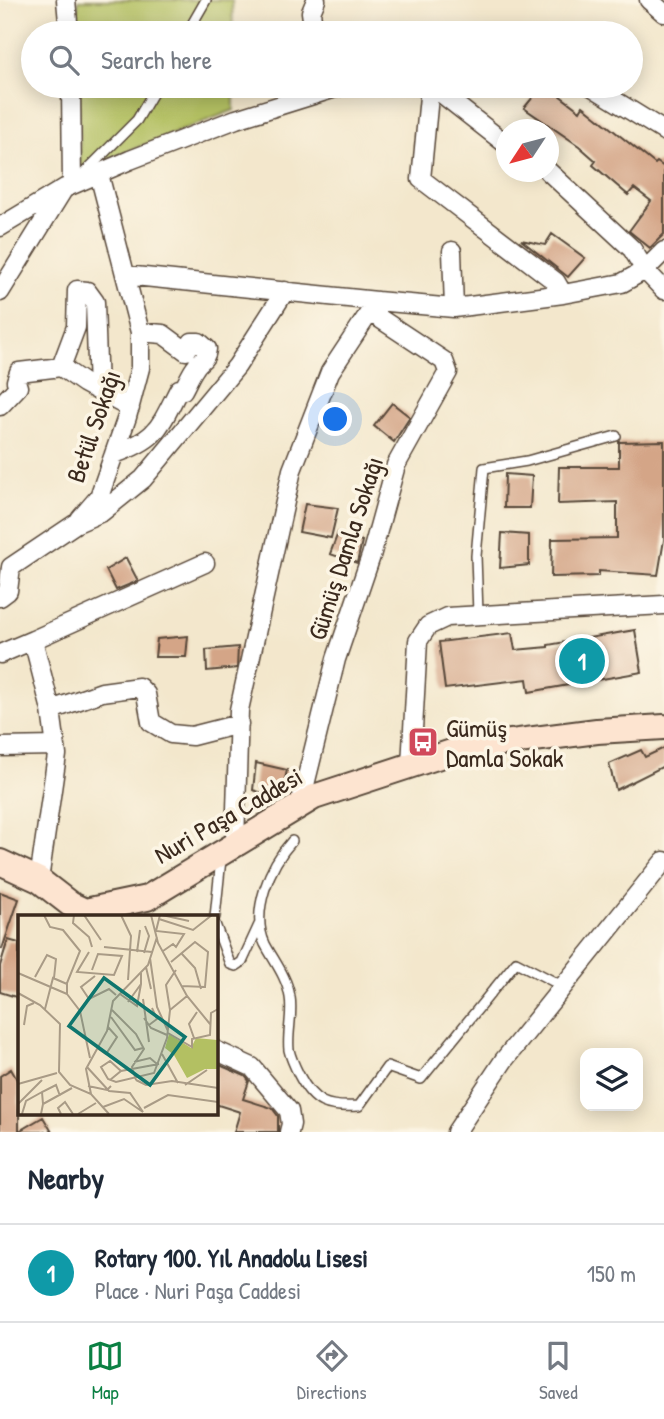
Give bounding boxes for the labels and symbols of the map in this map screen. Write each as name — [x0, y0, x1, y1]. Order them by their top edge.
north arrow — [496, 119, 559, 182]
street label: Betül Sokağı — [57, 365, 129, 487]
your location — [318, 402, 352, 436]
street label: Gümüş Damla Sokağı — [299, 452, 391, 644]
pin: 1 — [559, 635, 605, 687]
place label: Gümüş Damla Sokak — [446, 710, 564, 775]
bus stop icon: Gümüş Damla Sokak — [406, 725, 440, 759]
street label: Nuri Paşa Caddesi — [147, 758, 309, 872]
inset map — [18, 915, 217, 1114]

